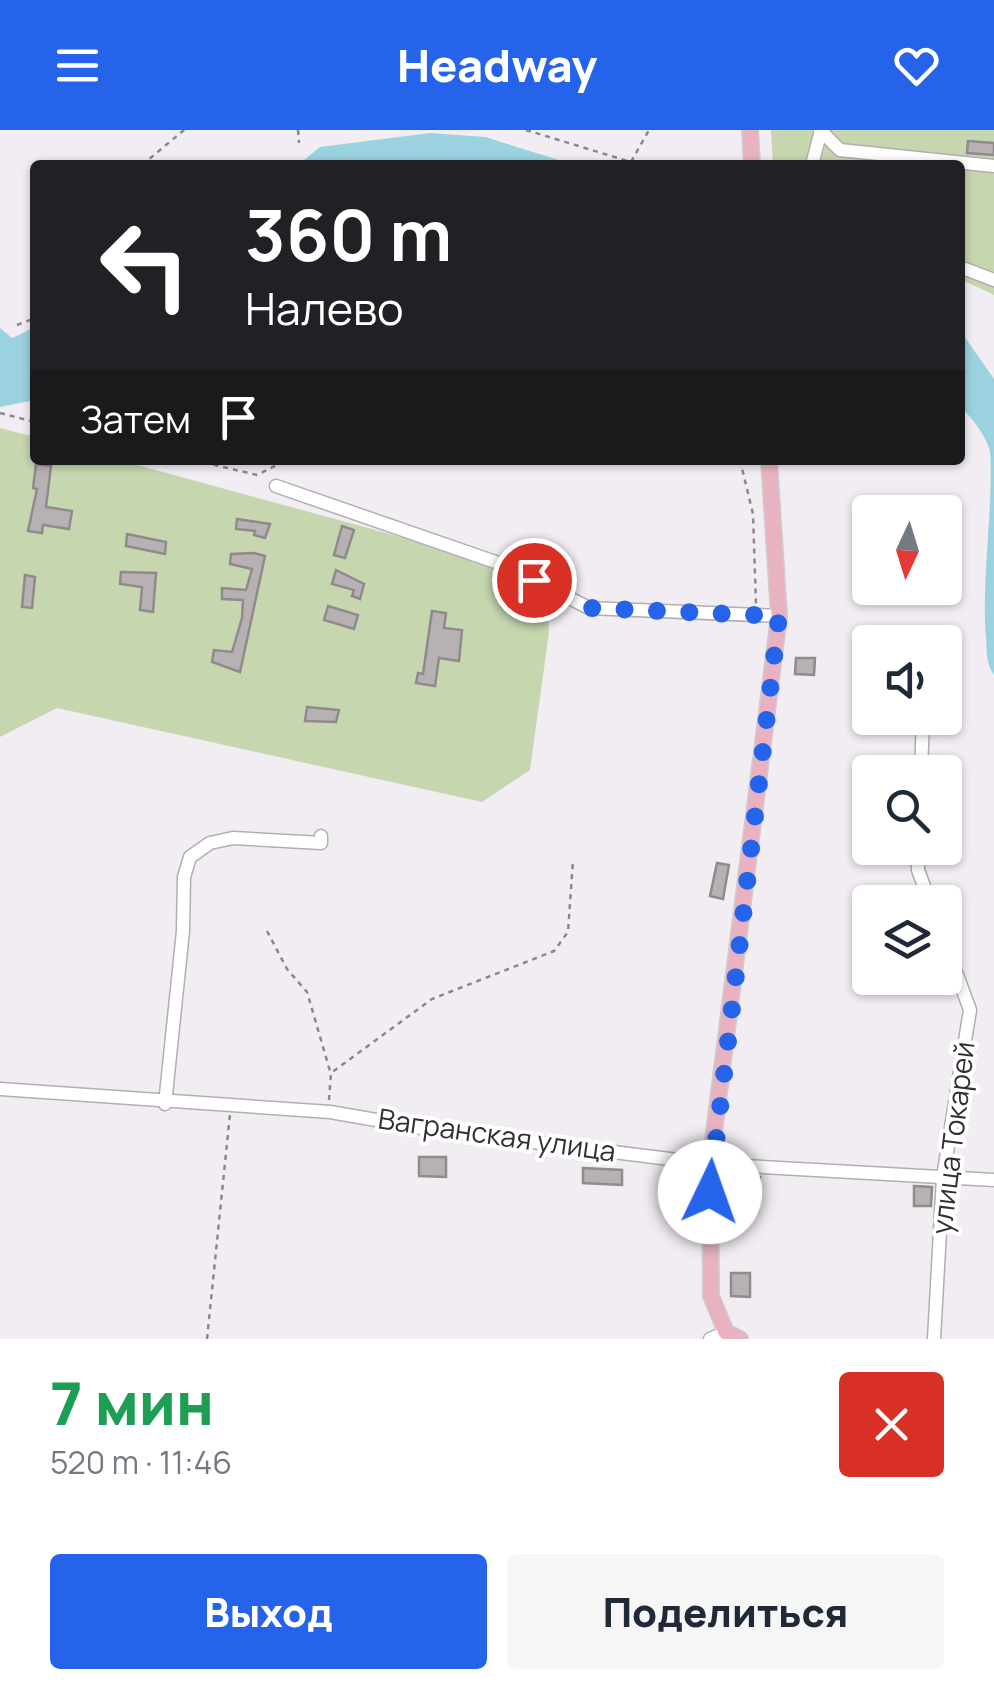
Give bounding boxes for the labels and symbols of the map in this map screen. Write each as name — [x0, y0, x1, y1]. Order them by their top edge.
north arrow — [852, 495, 962, 605]
pin — [492, 538, 577, 623]
street label: улица Токарей — [921, 1039, 983, 1236]
street label: Вагранская улица — [376, 1099, 618, 1169]
position arrow — [658, 1140, 762, 1244]

